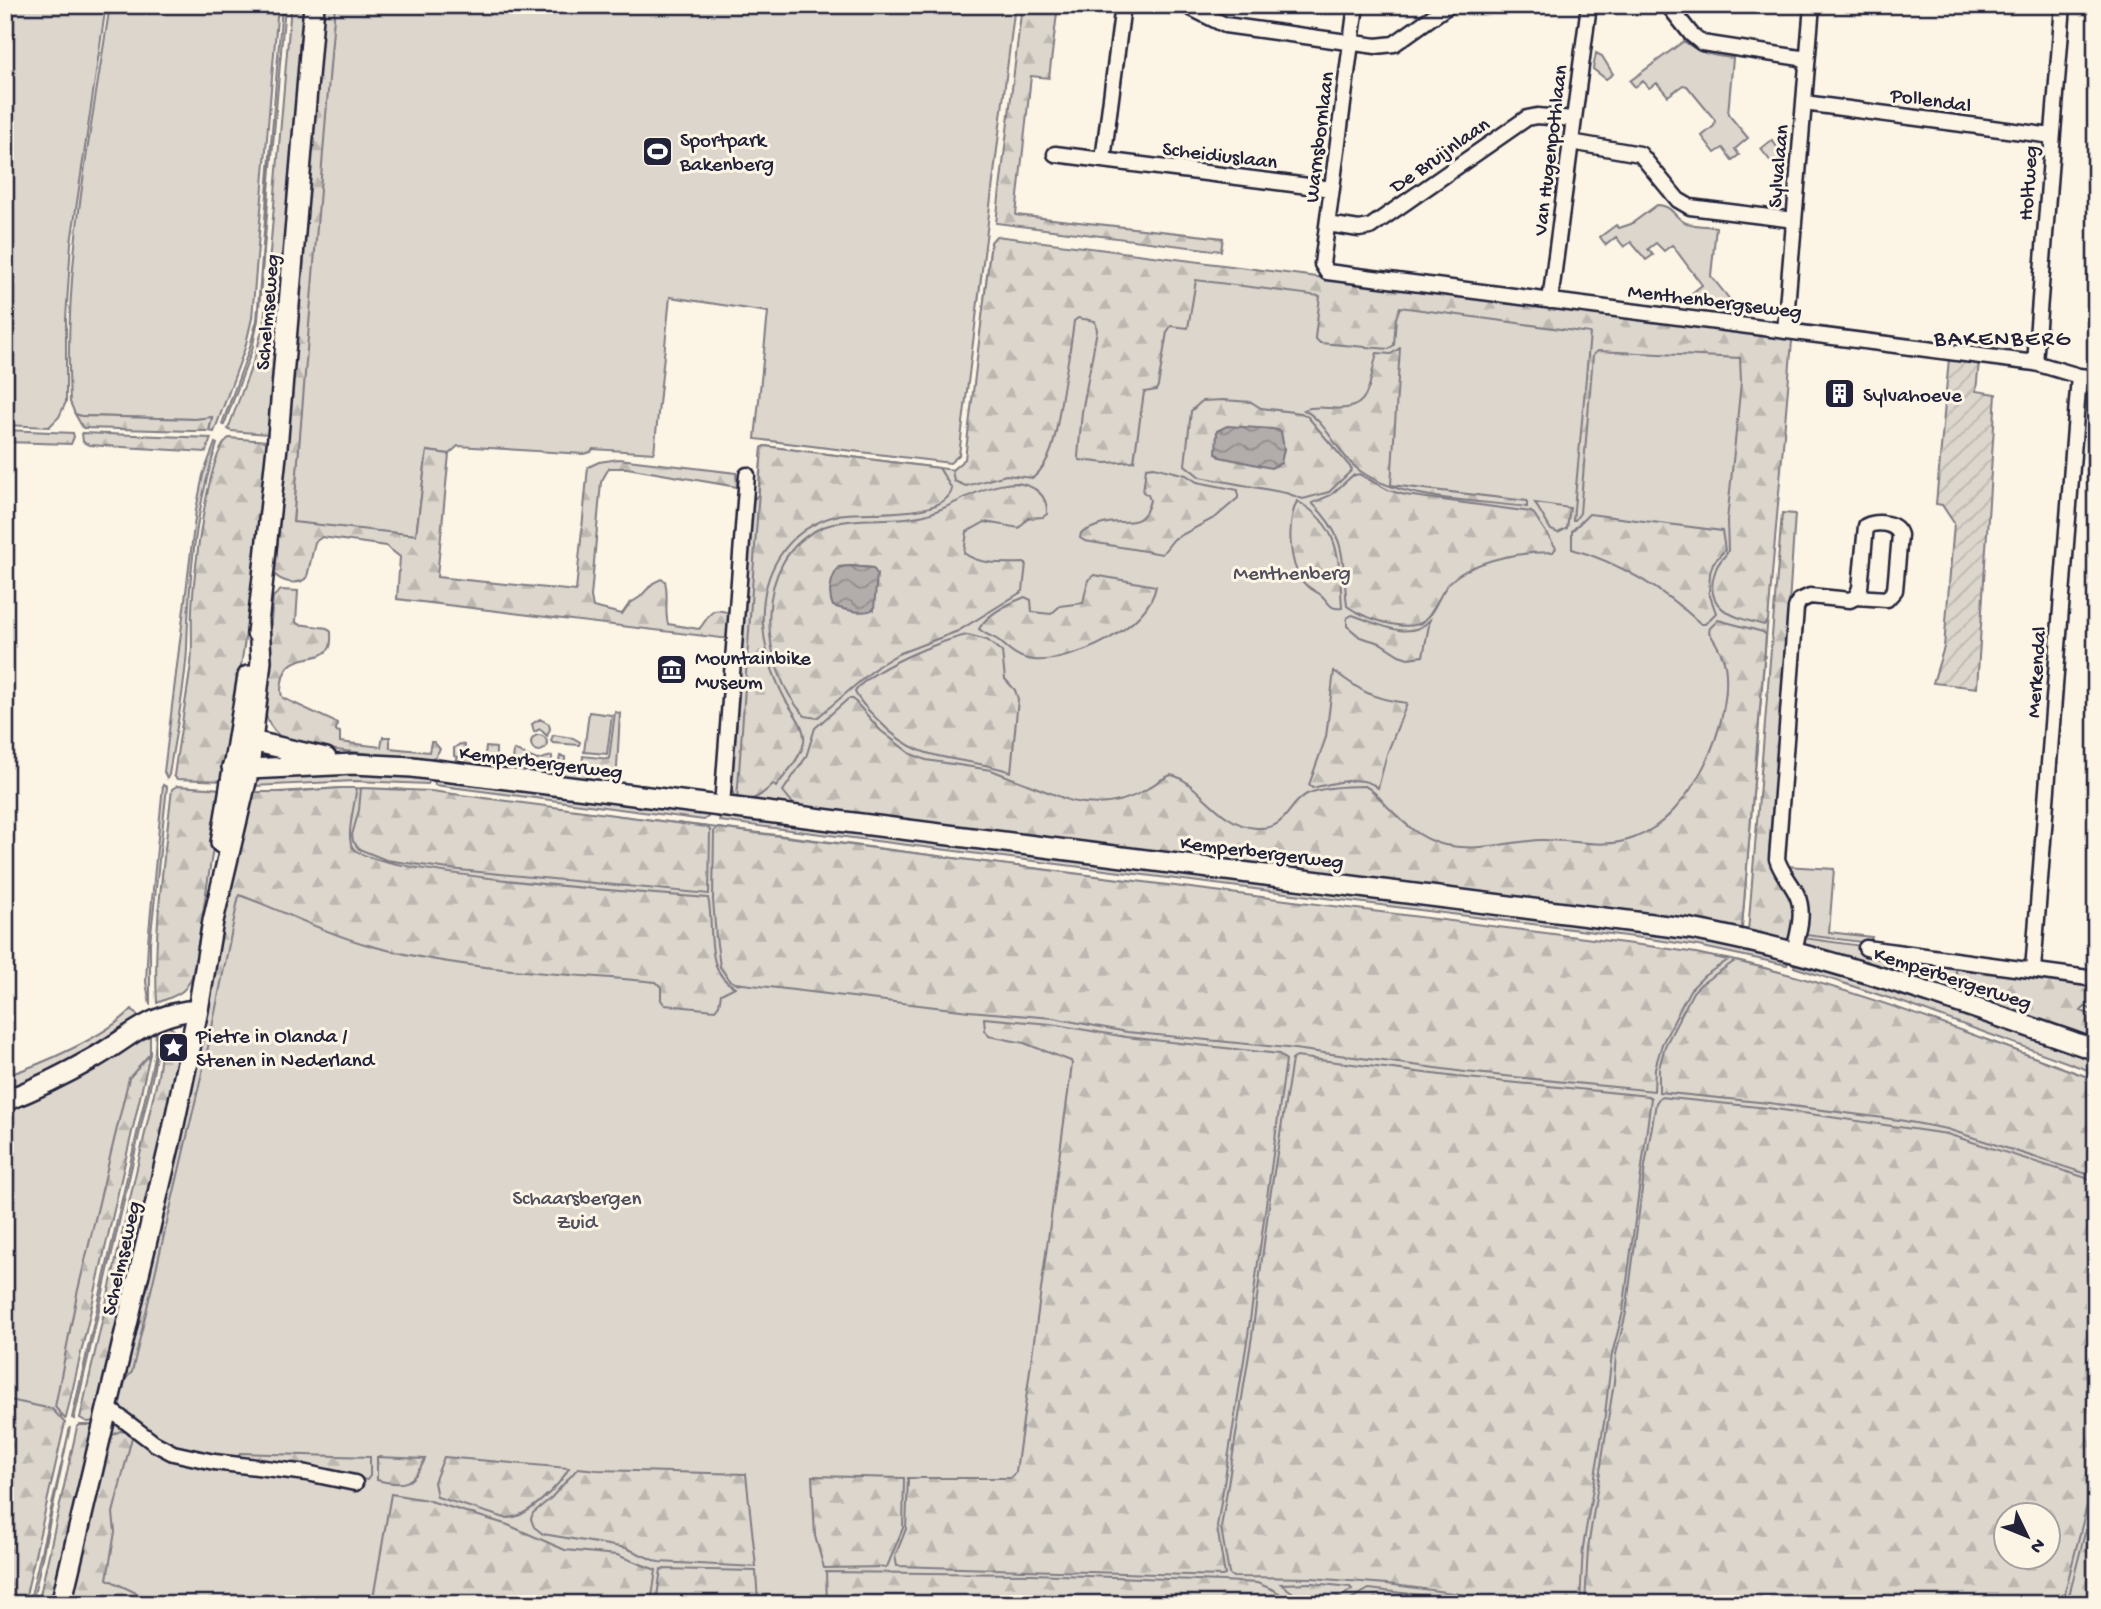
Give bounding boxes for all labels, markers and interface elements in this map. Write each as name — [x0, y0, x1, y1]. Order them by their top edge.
street label: Van Hugenpothlaan — [1529, 64, 1575, 238]
street label: Warnsbornlaan — [1301, 70, 1342, 204]
street label: Pollendal — [1888, 84, 1972, 120]
street label: De Bruijnlaan — [1385, 113, 1496, 202]
street label: Sylvalaan — [1764, 124, 1797, 209]
place label: Sportpark Bakenberg — [679, 130, 774, 179]
sports icon: Sportpark Bakenberg — [640, 134, 674, 168]
street label: Scheidiuslaan — [1161, 138, 1279, 177]
street label: Holtweg — [2015, 145, 2046, 222]
street label: Schelmseweg — [252, 253, 287, 371]
street label: Menthenbergseweg — [1626, 280, 1803, 327]
district label: BAKENBERG — [1933, 327, 2072, 354]
building icon: Sylvahoeve — [1823, 377, 1857, 411]
place label: Sylvahoeve — [1863, 385, 1963, 410]
park label: Menthenberg — [1233, 563, 1351, 588]
street label: Merkendal — [2023, 626, 2054, 719]
place label: Mountainbike Museum — [695, 648, 812, 697]
museum icon: Mountainbike Museum — [655, 652, 689, 686]
street label: Kemperbergerweg — [457, 742, 624, 787]
street label: Kemperbergerweg — [1178, 832, 1345, 877]
street label: Kemperbergerweg — [1870, 943, 2034, 1018]
place label: Pietre in Olanda / Stenen in Nederland — [195, 1026, 376, 1075]
place icon: Pietre in Olanda / Stenen in Nederland — [156, 1030, 190, 1064]
park label: Schaarsbergen Zuid — [513, 1188, 641, 1237]
street label: Schelmseweg — [98, 1199, 149, 1318]
north arrow — [1993, 1500, 2062, 1570]
text: N — [2024, 1533, 2050, 1558]

